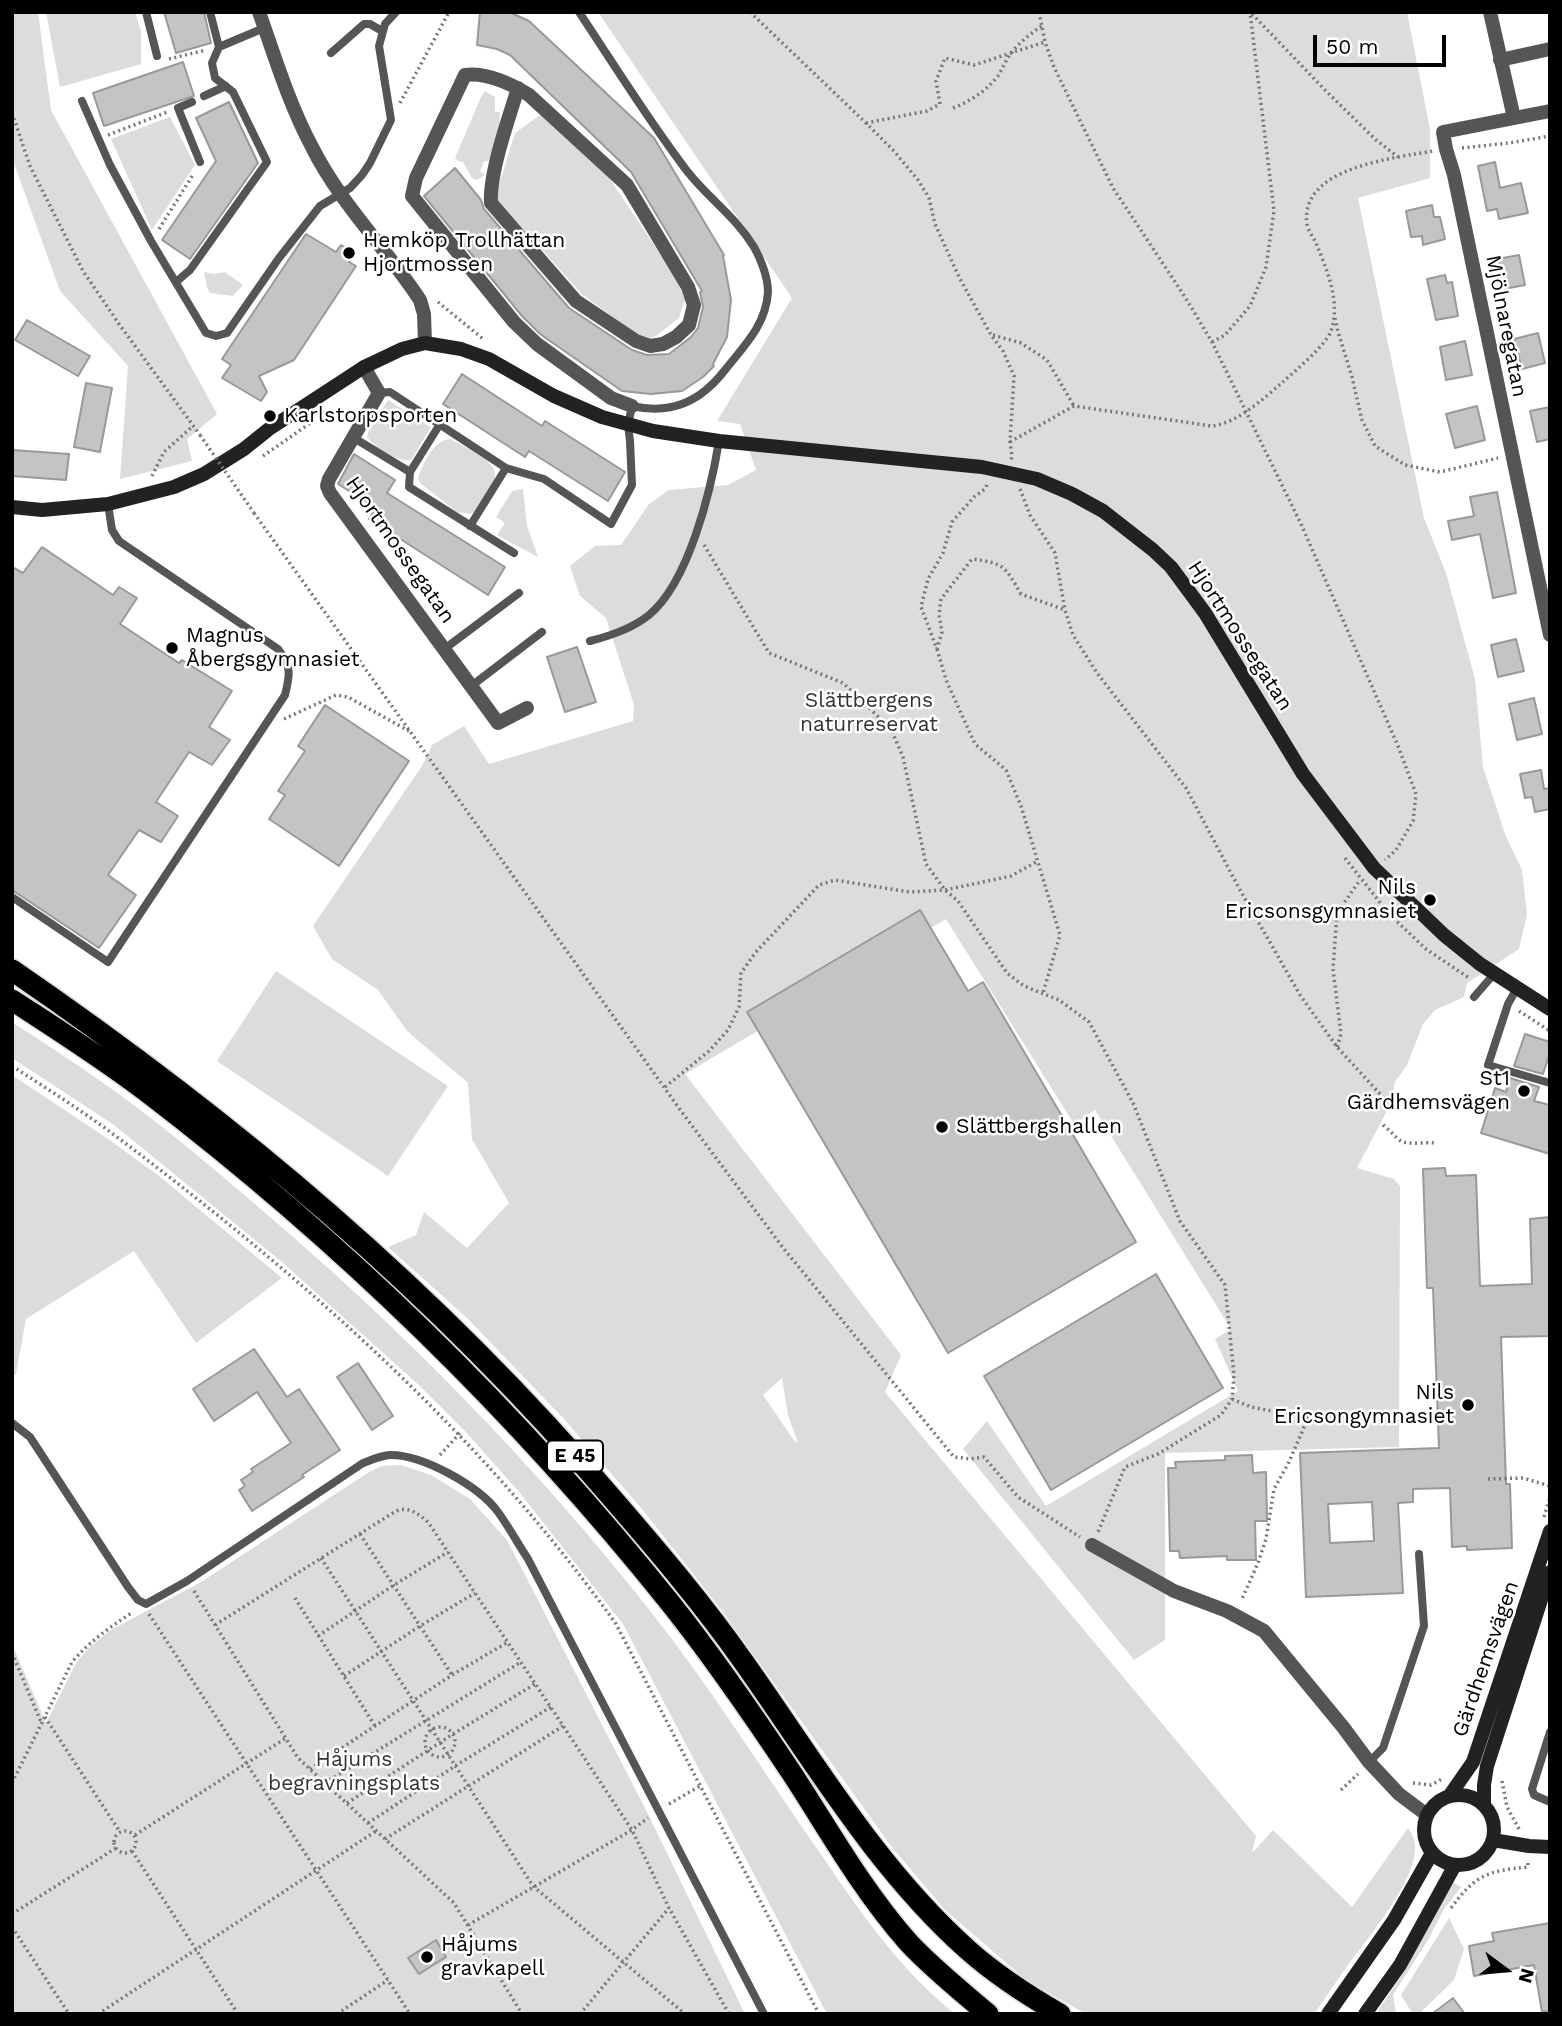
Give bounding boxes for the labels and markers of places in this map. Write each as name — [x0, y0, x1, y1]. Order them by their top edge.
place label: Hemköp Trollhättan Hjortmossen — [363, 228, 565, 278]
marker: Hemköp Trollhättan Hjortmossen — [341, 245, 357, 261]
place label: Karlstorpsporten — [284, 403, 457, 429]
marker: Karlstorpsporten — [262, 408, 278, 424]
place label: Magnus Åbergsgymnasiet — [186, 623, 360, 673]
marker: Magnus Åbergsgymnasiet — [164, 640, 180, 656]
place label: Nils Ericsonsgymnasiet — [1225, 875, 1416, 925]
marker: Nils Ericsonsgymnasiet — [1422, 892, 1438, 908]
place label: St1 Gärdhemsvägen — [1347, 1066, 1510, 1116]
marker: St1 Gärdhemsvägen — [1516, 1083, 1532, 1099]
place label: Slättbergshallen — [956, 1114, 1122, 1140]
marker: Slättbergshallen — [934, 1119, 950, 1135]
place label: Nils Ericsongymnasiet — [1274, 1380, 1454, 1430]
marker: Nils Ericsongymnasiet — [1460, 1397, 1476, 1413]
place label: Håjums gravkapell — [441, 1932, 545, 1982]
marker: Håjums gravkapell — [419, 1949, 435, 1965]

